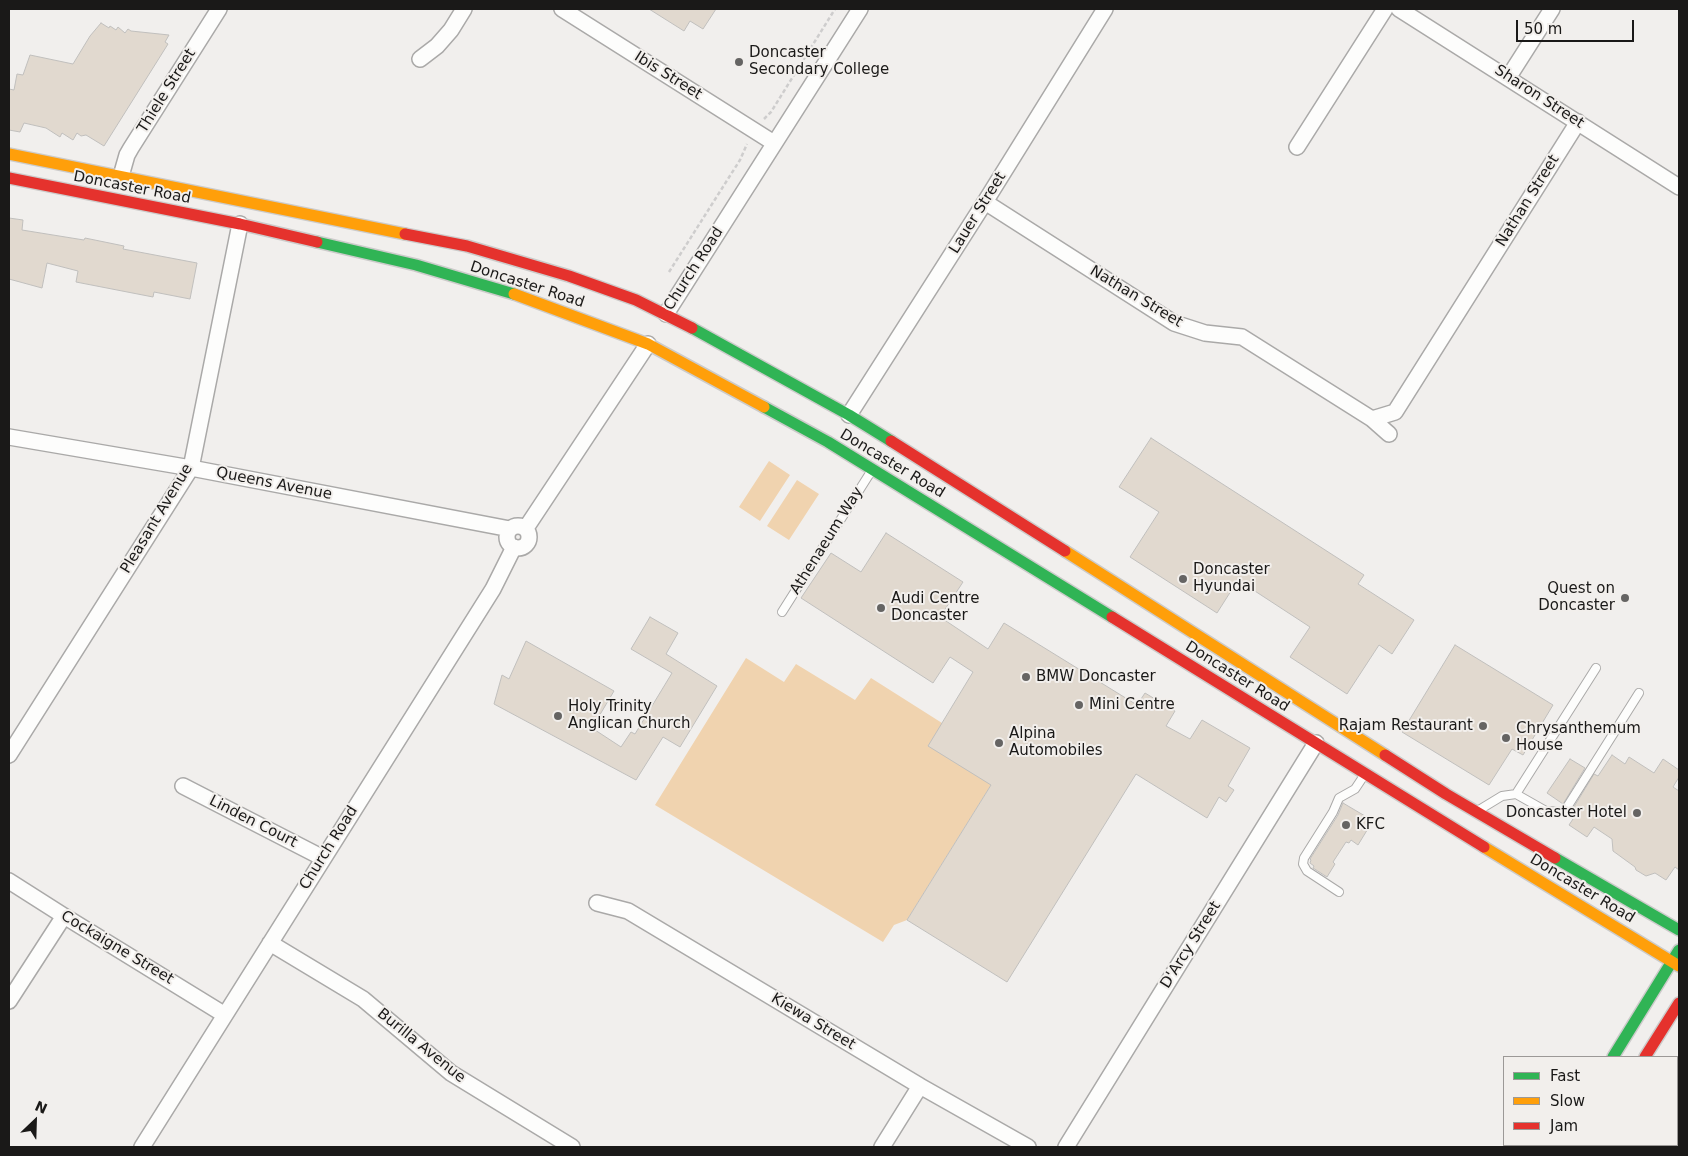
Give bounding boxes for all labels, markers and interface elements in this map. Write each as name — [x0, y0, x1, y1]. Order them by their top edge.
scale bar — [1518, 10, 1636, 42]
text: 50 m — [1524, 20, 1562, 38]
place label: Doncaster Secondary College — [749, 44, 889, 79]
street label: Thiele Street — [134, 46, 200, 136]
street label: Ibis Street — [631, 48, 705, 104]
marker: Doncaster Secondary College — [733, 56, 745, 68]
street label: Sharon Street — [1491, 61, 1587, 133]
street label: Nathan Street — [1493, 152, 1563, 250]
street label: Doncaster Road — [72, 168, 192, 208]
street label: Lauer Street — [946, 169, 1010, 257]
street label: Church Road — [660, 224, 728, 314]
street label: Doncaster Road — [468, 258, 586, 312]
street label: Nathan Street — [1086, 262, 1186, 332]
street label: Doncaster Road — [836, 426, 948, 502]
street label: Pleasant Avenue — [117, 461, 197, 577]
street label: Queens Avenue — [215, 464, 333, 504]
street label: Athenaeum Way — [787, 484, 867, 598]
place label: Doncaster Hyundai — [1193, 561, 1270, 596]
marker: Doncaster Hyundai — [1177, 573, 1189, 585]
place label: Quest on Doncaster — [1538, 580, 1615, 615]
place label: Audi Centre Doncaster — [891, 590, 979, 625]
marker: Quest on Doncaster — [1619, 592, 1631, 604]
marker: Audi Centre Doncaster — [875, 602, 887, 614]
street label: Doncaster Road — [1182, 638, 1292, 716]
place label: BMW Doncaster — [1036, 668, 1156, 686]
marker: BMW Doncaster — [1020, 671, 1032, 683]
place label: Mini Centre — [1089, 696, 1175, 714]
place label: Holy Trinity Anglican Church — [568, 698, 690, 733]
marker: Mini Centre — [1073, 699, 1085, 711]
marker: Holy Trinity Anglican Church — [552, 710, 564, 722]
place label: Rajam Restaurant — [1339, 717, 1473, 735]
marker: Rajam Restaurant — [1477, 720, 1489, 732]
place label: Chrysanthemum House — [1516, 720, 1641, 755]
place label: Alpina Automobiles — [1009, 725, 1103, 760]
marker: Chrysanthemum House — [1500, 732, 1512, 744]
marker: Alpina Automobiles — [993, 737, 1005, 749]
street label: Linden Court — [206, 792, 300, 852]
street label: Church Road — [296, 803, 362, 893]
place label: Doncaster Hotel — [1506, 804, 1627, 822]
marker: Doncaster Hotel — [1631, 807, 1643, 819]
place label: KFC — [1356, 816, 1385, 834]
marker: KFC — [1340, 819, 1352, 831]
street label: Doncaster Road — [1526, 851, 1638, 927]
street label: D'Arcy Street — [1157, 898, 1225, 992]
street label: Cockaigne Street — [57, 907, 177, 989]
street label: Kiewa Street — [768, 990, 858, 1054]
street label: Burilla Avenue — [373, 1005, 469, 1087]
legend — [1503, 1056, 1678, 1146]
text: Fast — [1550, 1067, 1580, 1085]
text: Slow — [1550, 1092, 1585, 1110]
north arrow — [10, 1096, 60, 1146]
text: N — [32, 1098, 50, 1117]
text: Jam — [1550, 1117, 1578, 1135]

